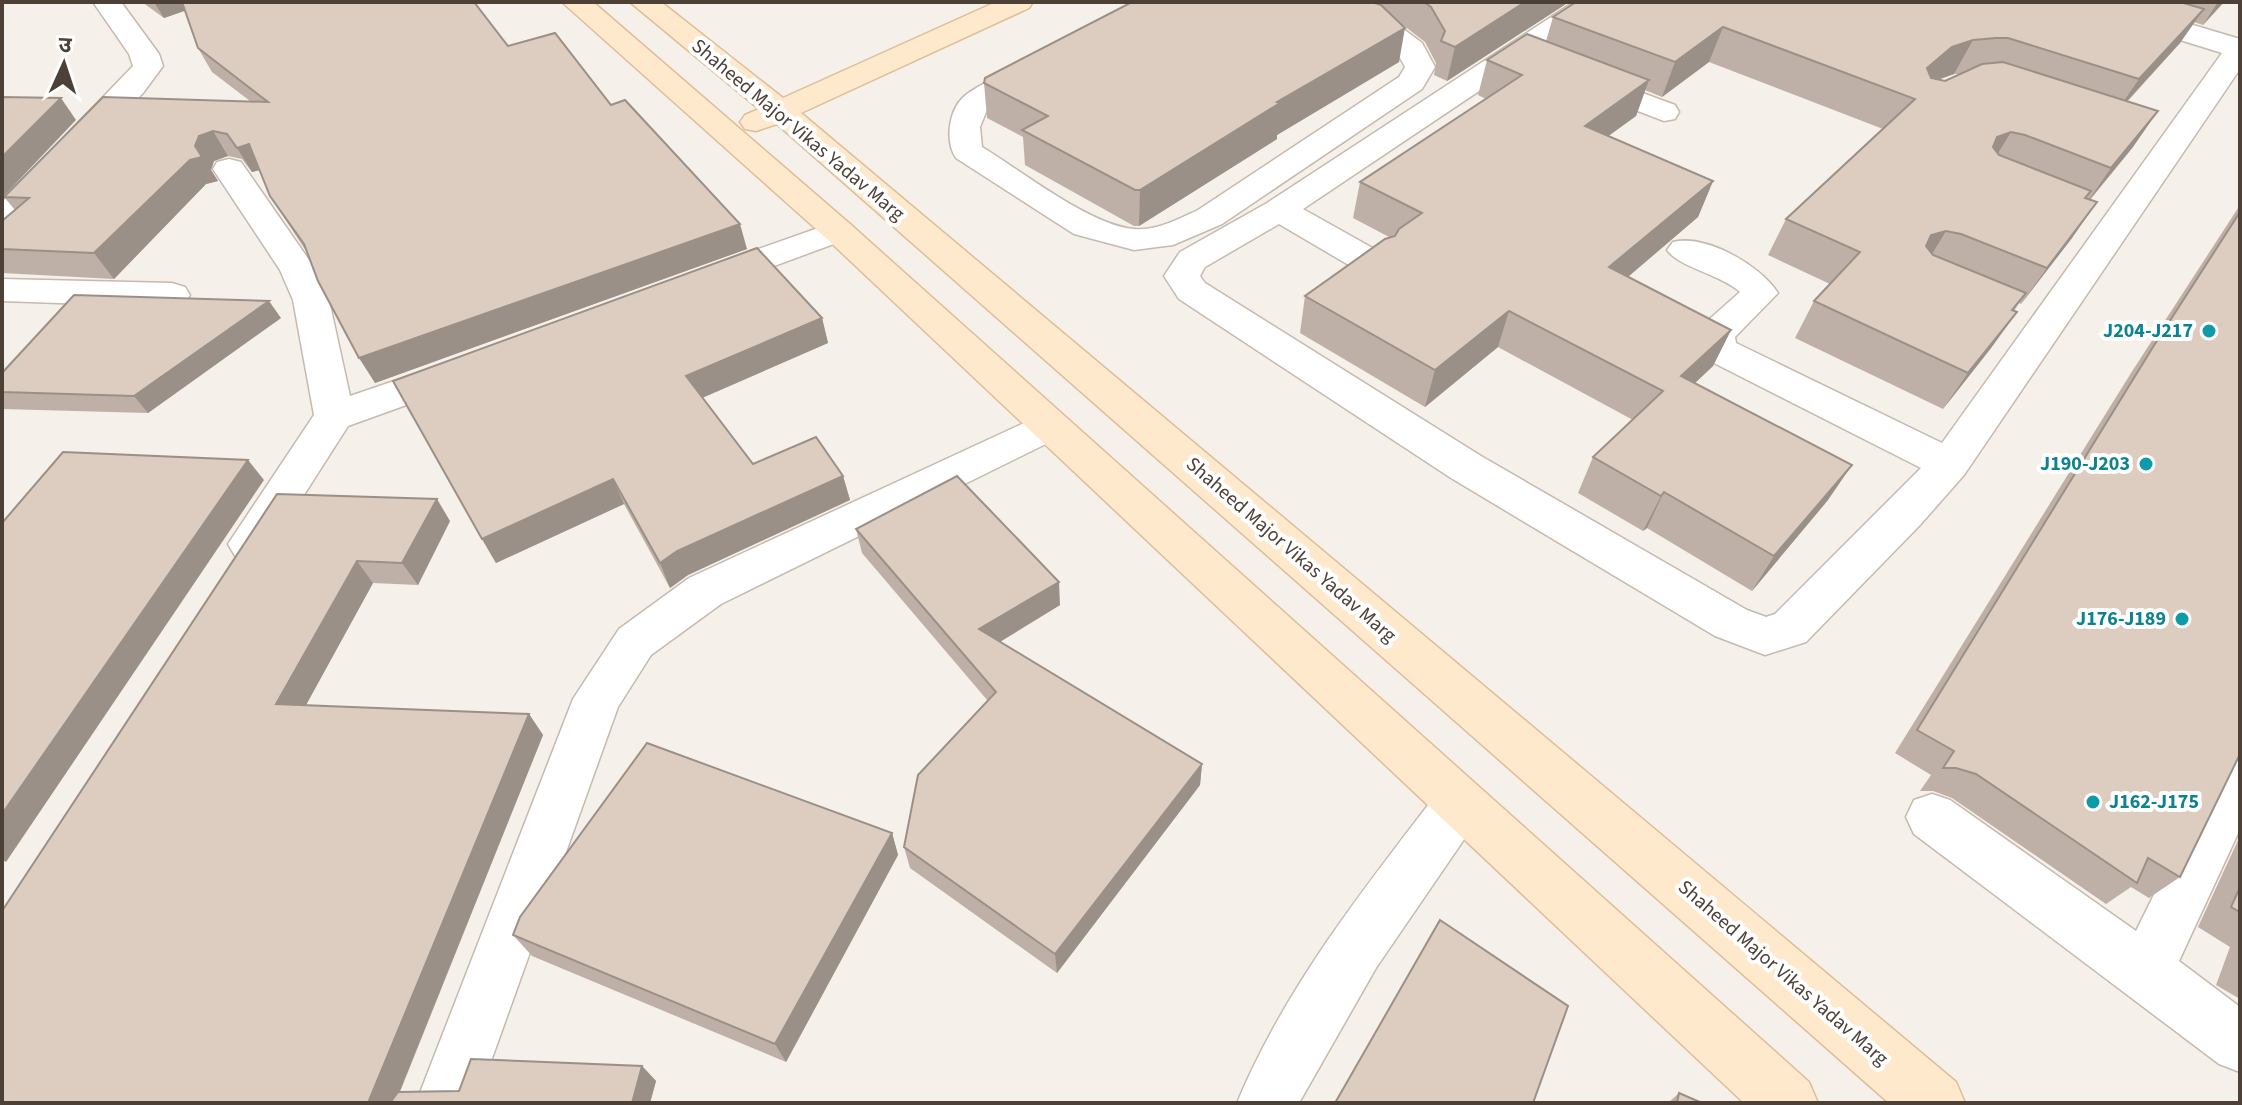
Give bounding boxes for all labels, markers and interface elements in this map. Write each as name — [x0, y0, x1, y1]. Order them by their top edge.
north arrow — [24, 24, 104, 104]
text: उ — [58, 29, 73, 61]
street label: Shaheed Major Vikas Yadav Marg — [685, 32, 911, 228]
place label: J204-J217 — [2103, 317, 2193, 345]
marker: J204-J217 — [2200, 322, 2218, 340]
place label: J190-J203 — [2040, 450, 2130, 478]
street label: Shaheed Major Vikas Yadav Marg — [1180, 451, 1402, 649]
marker: J190-J203 — [2137, 455, 2155, 473]
place label: J176-J189 — [2076, 605, 2166, 633]
marker: J176-J189 — [2173, 610, 2191, 628]
place label: J162-J175 — [2109, 788, 2199, 816]
marker: J162-J175 — [2084, 793, 2102, 811]
street label: Shaheed Major Vikas Yadav Marg — [1672, 874, 1894, 1072]

